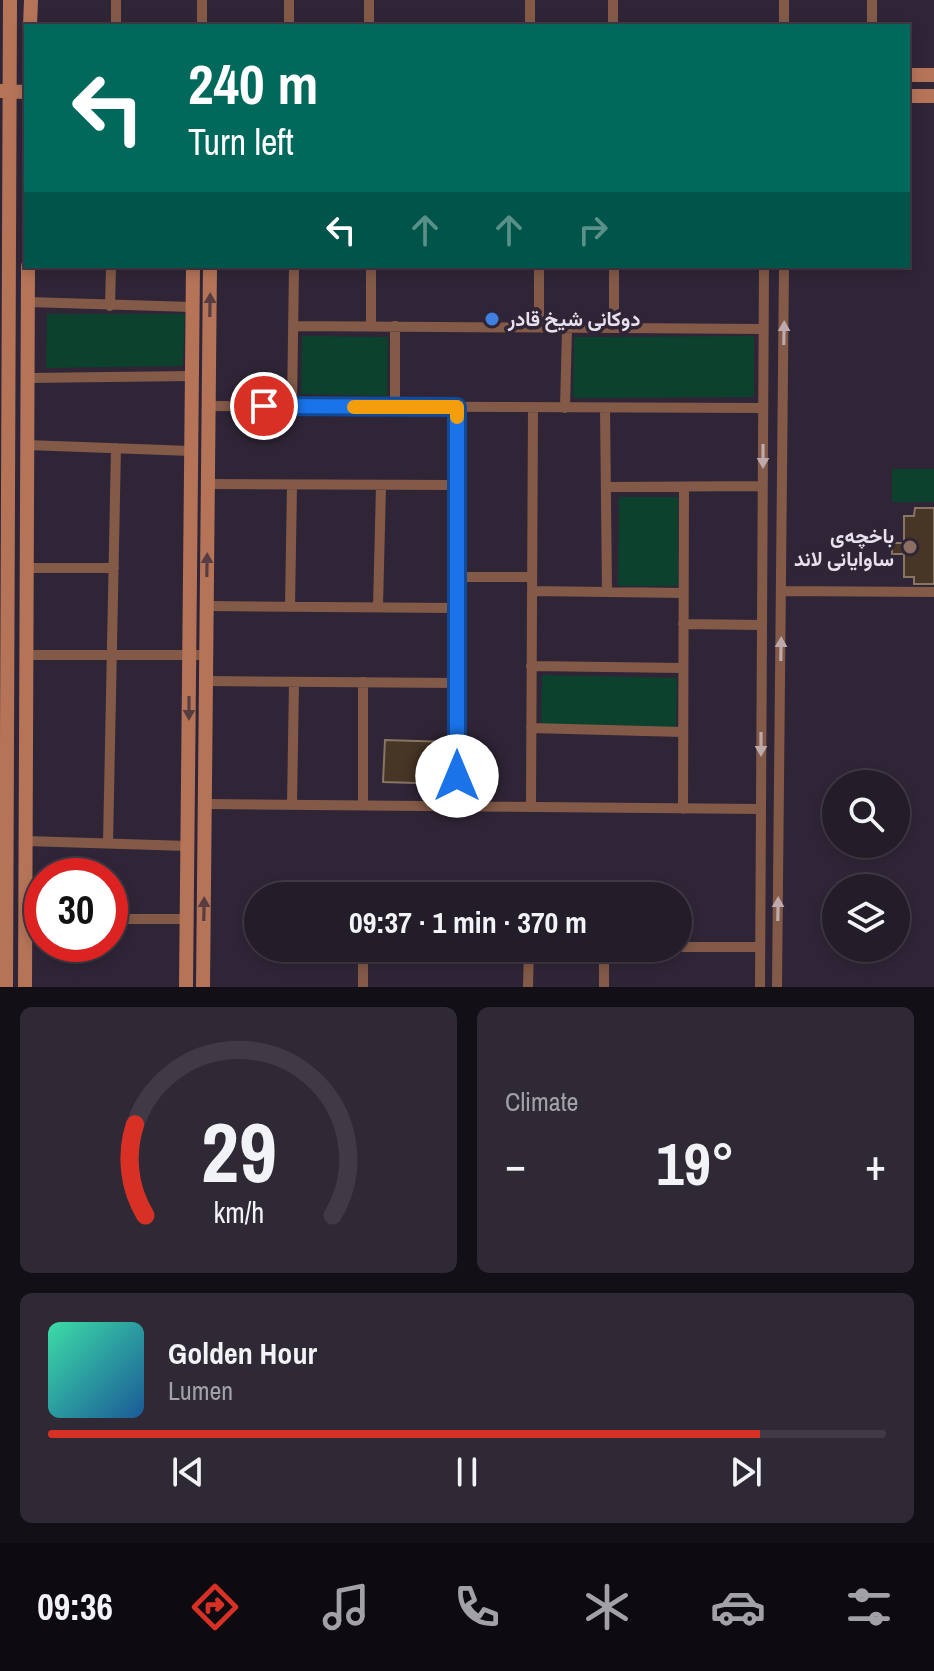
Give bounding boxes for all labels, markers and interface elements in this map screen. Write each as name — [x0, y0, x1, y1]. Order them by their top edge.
text: 240 m — [188, 46, 318, 121]
icon: left — [56, 56, 160, 160]
text: Turn left — [188, 118, 294, 166]
icon: left — [319, 208, 363, 252]
icon: ahead — [403, 208, 447, 252]
icon: ahead — [487, 208, 531, 252]
icon: right — [571, 208, 615, 252]
one-way arrow — [203, 292, 216, 317]
place label: دوکانی شیخ قادر — [507, 305, 640, 333]
marker: دوکانی شیخ قادر — [483, 310, 501, 328]
one-way arrow — [778, 320, 790, 345]
pin — [230, 372, 298, 440]
icon: arrive — [242, 384, 286, 428]
one-way arrow — [757, 444, 769, 469]
place label: باخچەی ساوایانی لاند — [794, 522, 894, 572]
marker: باخچەی ساوایانی لاند — [901, 538, 919, 556]
one-way arrow — [201, 552, 213, 577]
one-way arrow — [775, 636, 787, 661]
one-way arrow — [183, 696, 195, 721]
one-way arrow — [755, 732, 767, 757]
position arrow — [415, 734, 499, 818]
map controls — [822, 770, 910, 962]
button: search — [822, 770, 910, 858]
speed limit sign: 30 — [24, 858, 128, 962]
button: layers — [822, 874, 910, 962]
one-way arrow — [197, 896, 210, 921]
one-way arrow — [772, 896, 784, 921]
text: 09:37 · 1 min · 370 m — [349, 902, 587, 942]
text: Climate — [505, 1084, 578, 1119]
text: 29 — [201, 1096, 276, 1208]
text: 19° — [656, 1123, 735, 1204]
text: − — [505, 1134, 526, 1194]
text: + — [865, 1134, 886, 1194]
text: km/h — [213, 1193, 264, 1232]
text: Golden Hour — [168, 1333, 317, 1373]
text: Lumen — [168, 1373, 233, 1408]
icon: previous — [166, 1450, 210, 1494]
icon: pause — [445, 1450, 489, 1494]
icon: next — [724, 1450, 768, 1494]
icon: directions — [187, 1579, 243, 1635]
icon: music — [318, 1579, 374, 1635]
icon: phone — [449, 1579, 505, 1635]
icon: climate — [579, 1579, 635, 1635]
icon: car — [710, 1579, 766, 1635]
icon: filters — [841, 1579, 897, 1635]
text: 09:36 — [37, 1583, 113, 1631]

